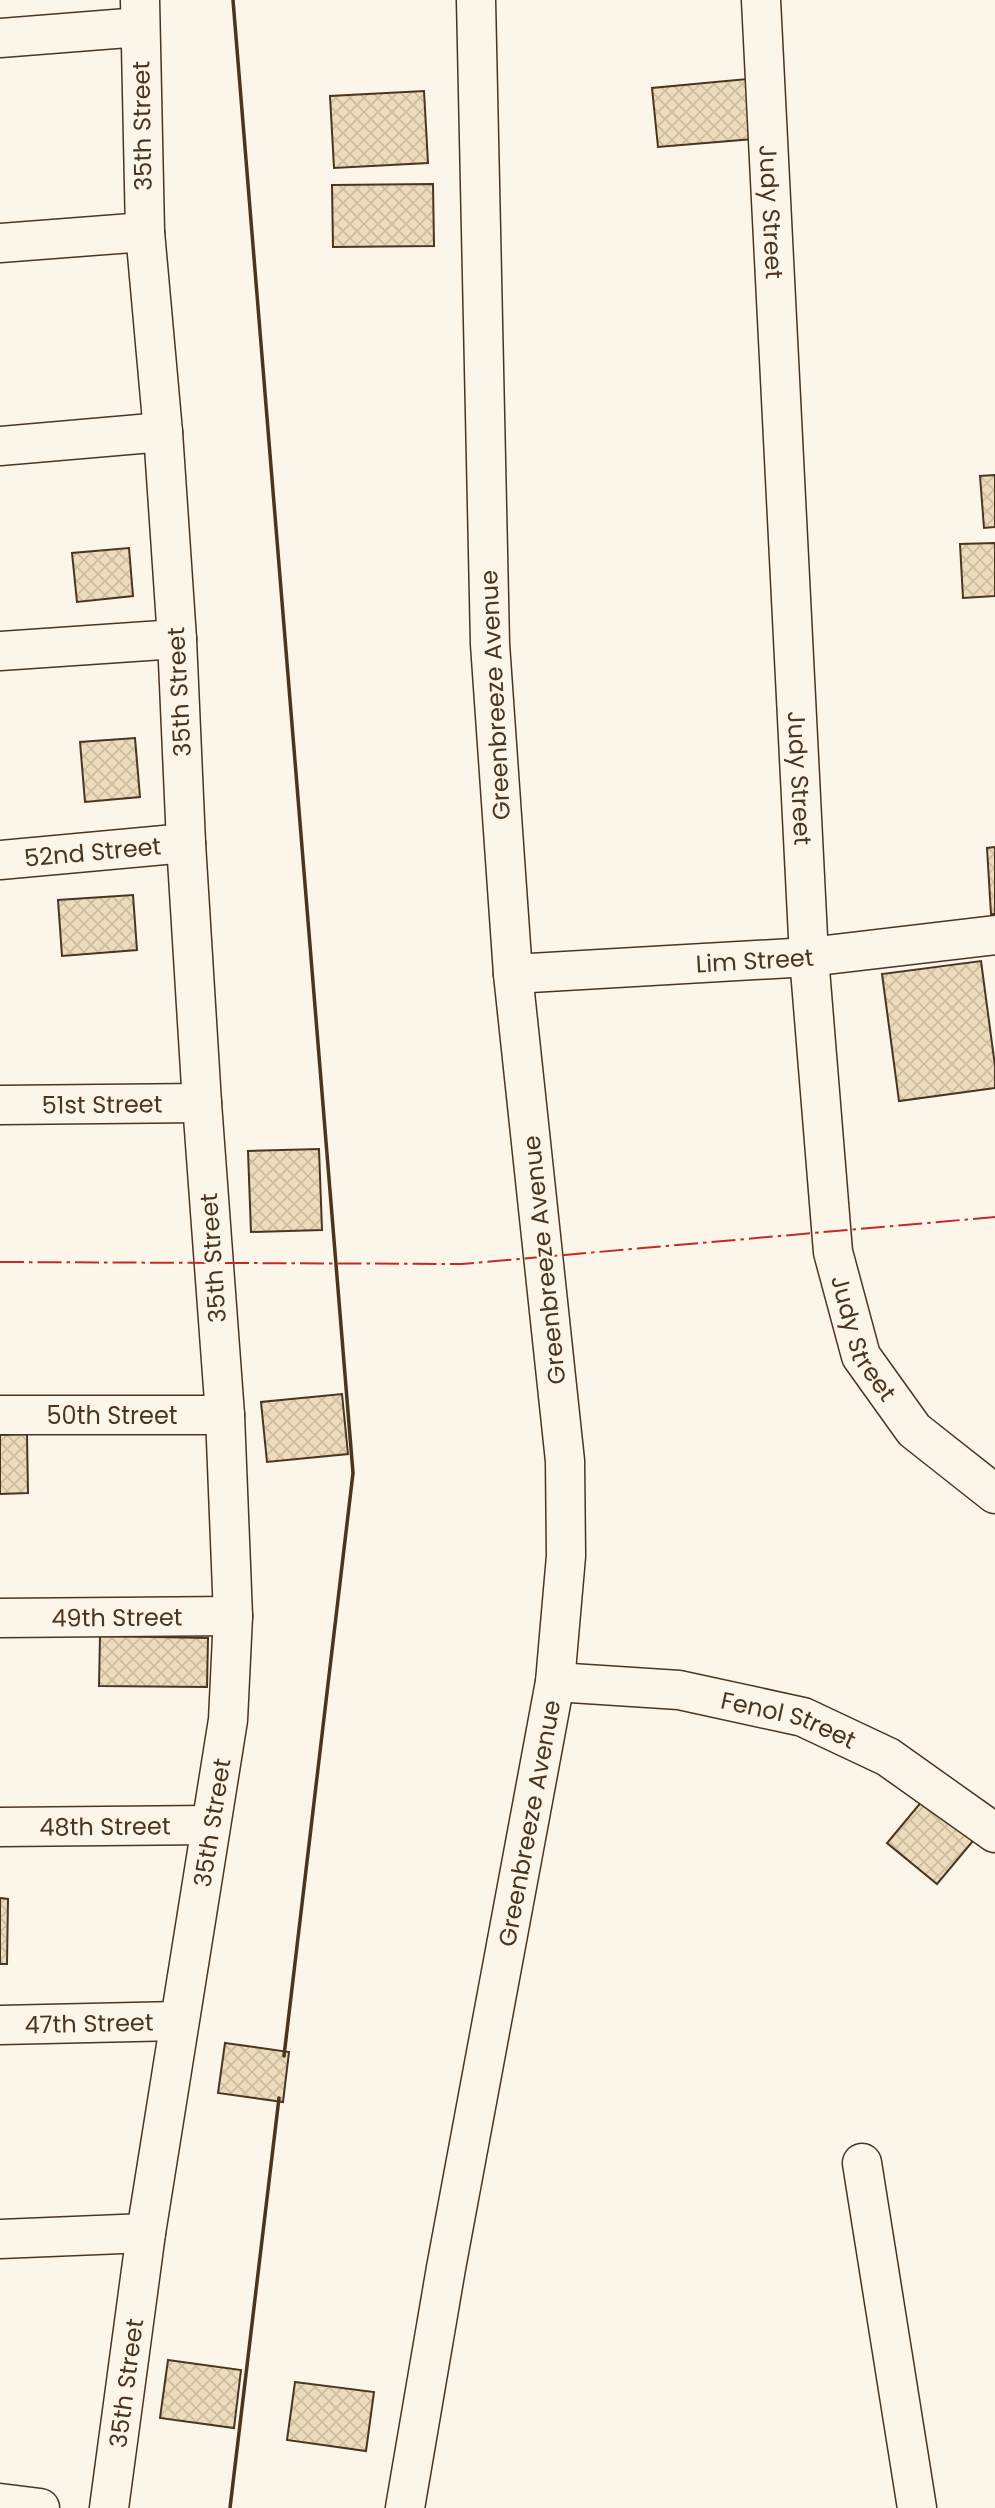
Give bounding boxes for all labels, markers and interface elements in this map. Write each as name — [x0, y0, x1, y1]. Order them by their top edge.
street label: 35th Street — [124, 61, 160, 191]
street label: Judy Street — [752, 144, 791, 280]
street label: Greenbreeze Avenue — [472, 569, 518, 821]
street label: 35th Street — [159, 626, 199, 758]
street label: Judy Street — [780, 710, 820, 846]
street label: 52nd Street — [23, 829, 162, 874]
street label: Lim Street — [695, 940, 815, 980]
street label: 51st Street — [41, 1087, 163, 1121]
street label: Greenbreeze Avenue — [515, 1134, 573, 1386]
street label: 35th Street — [192, 1192, 234, 1324]
street label: Judy Street — [823, 1271, 904, 1407]
street label: 50th Street — [46, 1399, 178, 1432]
street label: 49th Street — [51, 1600, 183, 1634]
street label: Fenol Street — [718, 1683, 862, 1756]
street label: Greenbreeze Avenue — [490, 1697, 568, 1949]
street label: 35th Street — [185, 1756, 238, 1890]
street label: 48th Street — [39, 1809, 171, 1843]
street label: 47th Street — [24, 2005, 154, 2041]
street label: 35th Street — [101, 2316, 151, 2450]

